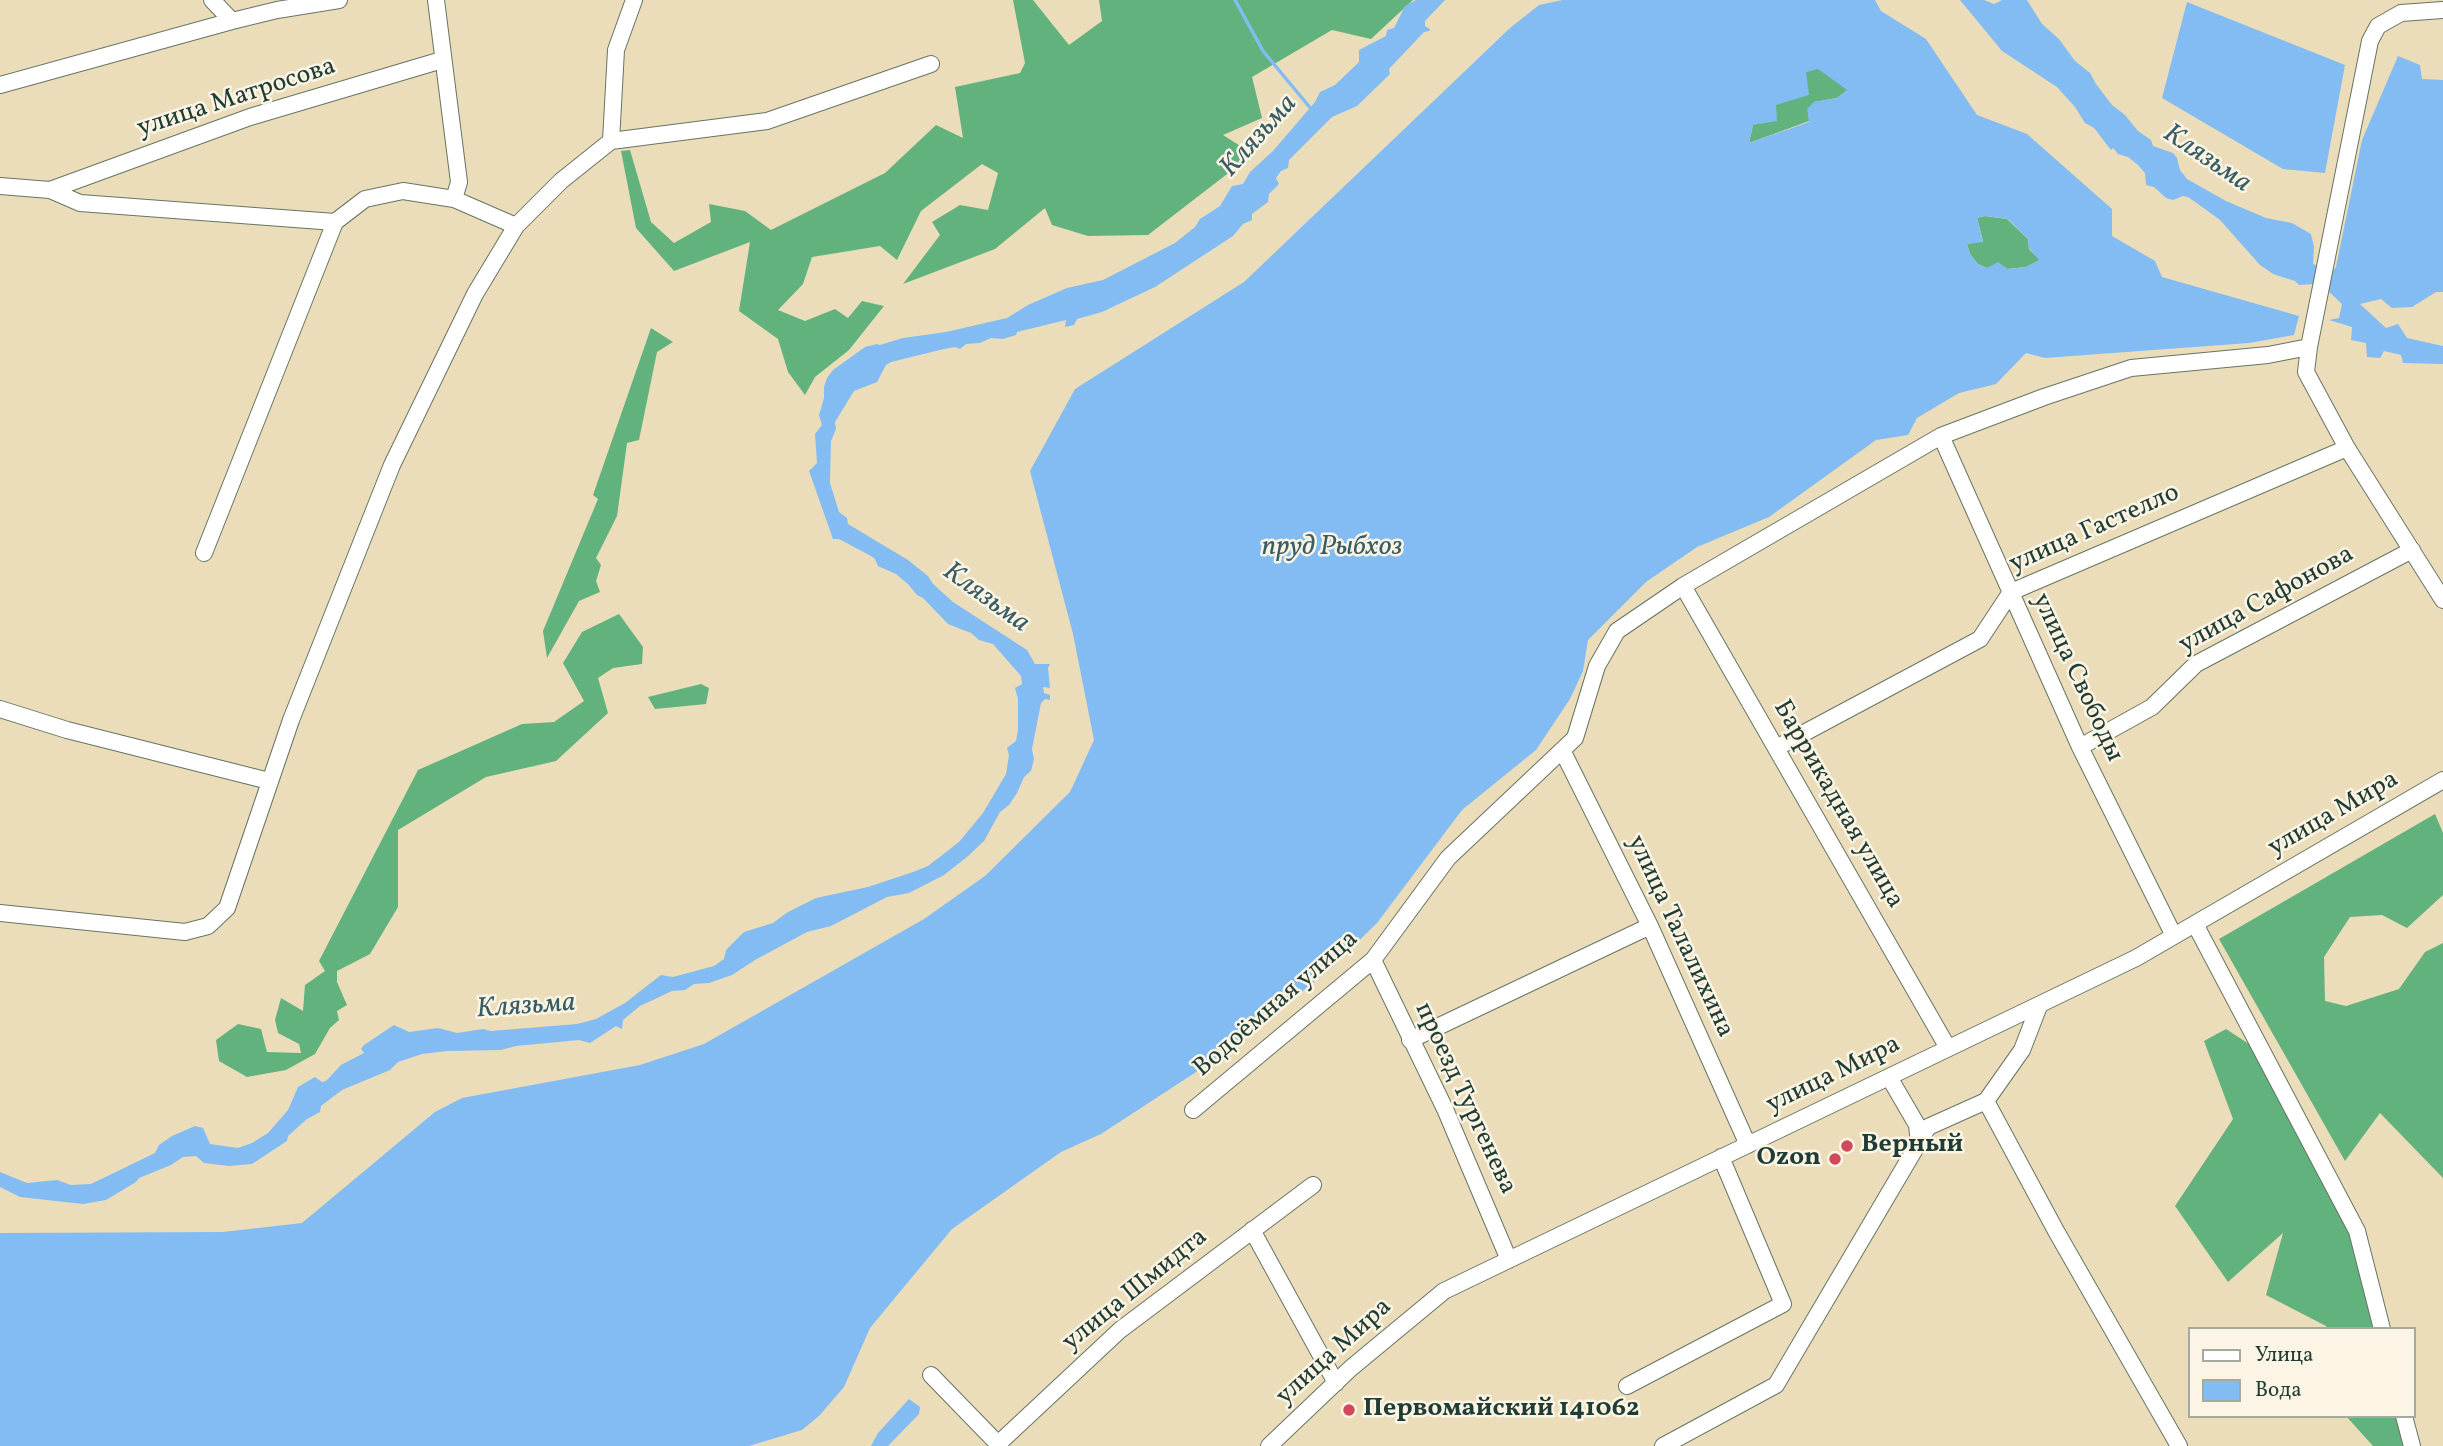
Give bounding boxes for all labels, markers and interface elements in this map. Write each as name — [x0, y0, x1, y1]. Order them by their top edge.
street label: улица Матросова — [134, 52, 340, 146]
water label: Клязьма — [1214, 89, 1306, 185]
water label: Клязьма — [2155, 118, 2257, 202]
street label: улица Гастелло — [2005, 479, 2185, 581]
water label: пруд Рыбхоз — [1262, 532, 1402, 566]
street label: улица Сафонова — [2174, 540, 2360, 662]
water label: Клязьма — [935, 556, 1035, 642]
street label: улица Свободы — [2023, 589, 2129, 767]
street label: Баррикадная улица — [1765, 695, 1909, 915]
street label: улица Мира — [2263, 765, 2405, 865]
street label: улица Талалихина — [1618, 831, 1740, 1043]
street label: Водоёмная улица — [1188, 925, 1366, 1085]
water label: Клязьма — [475, 988, 577, 1028]
street label: проезд Тургенева — [1406, 998, 1522, 1200]
street label: улица Мира — [1762, 1030, 1906, 1122]
place label: Верный — [1861, 1130, 1963, 1162]
marker: Верный — [1839, 1138, 1855, 1154]
place label: Ozon — [1756, 1143, 1821, 1175]
marker: Ozon — [1827, 1151, 1843, 1167]
street label: улица Шмидта — [1057, 1223, 1215, 1359]
street label: улица Мира — [1271, 1293, 1399, 1413]
legend — [2188, 1327, 2415, 1418]
text: Улица — [2255, 1341, 2313, 1370]
text: Вода — [2255, 1376, 2302, 1405]
place label: Первомайский 141062 — [1363, 1394, 1639, 1426]
marker: Первомайский 141062 — [1341, 1402, 1357, 1418]

